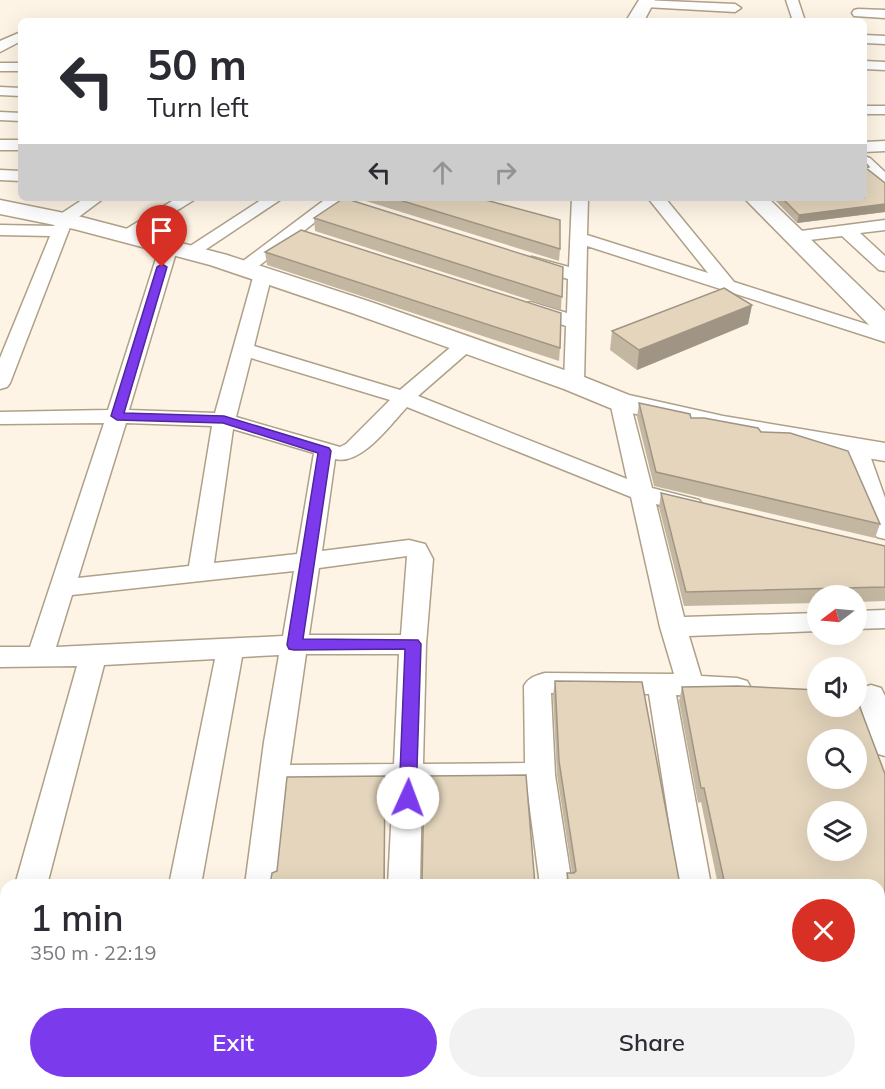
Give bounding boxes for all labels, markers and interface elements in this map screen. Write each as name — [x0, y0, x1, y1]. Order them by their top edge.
text: 50 m — [147, 38, 247, 91]
icon: left — [48, 42, 126, 120]
text: Turn left — [147, 90, 249, 124]
icon: left — [363, 156, 396, 189]
icon: ahead — [426, 156, 459, 189]
icon: right — [489, 156, 522, 189]
pin — [136, 205, 187, 267]
icon: arrive — [145, 214, 178, 247]
north arrow — [807, 585, 867, 645]
map controls — [807, 585, 867, 861]
button: sound — [807, 657, 867, 717]
button: search — [807, 729, 867, 789]
position arrow — [376, 766, 440, 830]
button: layers — [807, 801, 867, 861]
text: 1 min — [30, 895, 124, 940]
button: close — [792, 899, 855, 962]
text: 350 m · 22:19 — [30, 940, 156, 965]
button: Exit — [30, 1008, 437, 1077]
button: Share — [449, 1008, 855, 1077]

